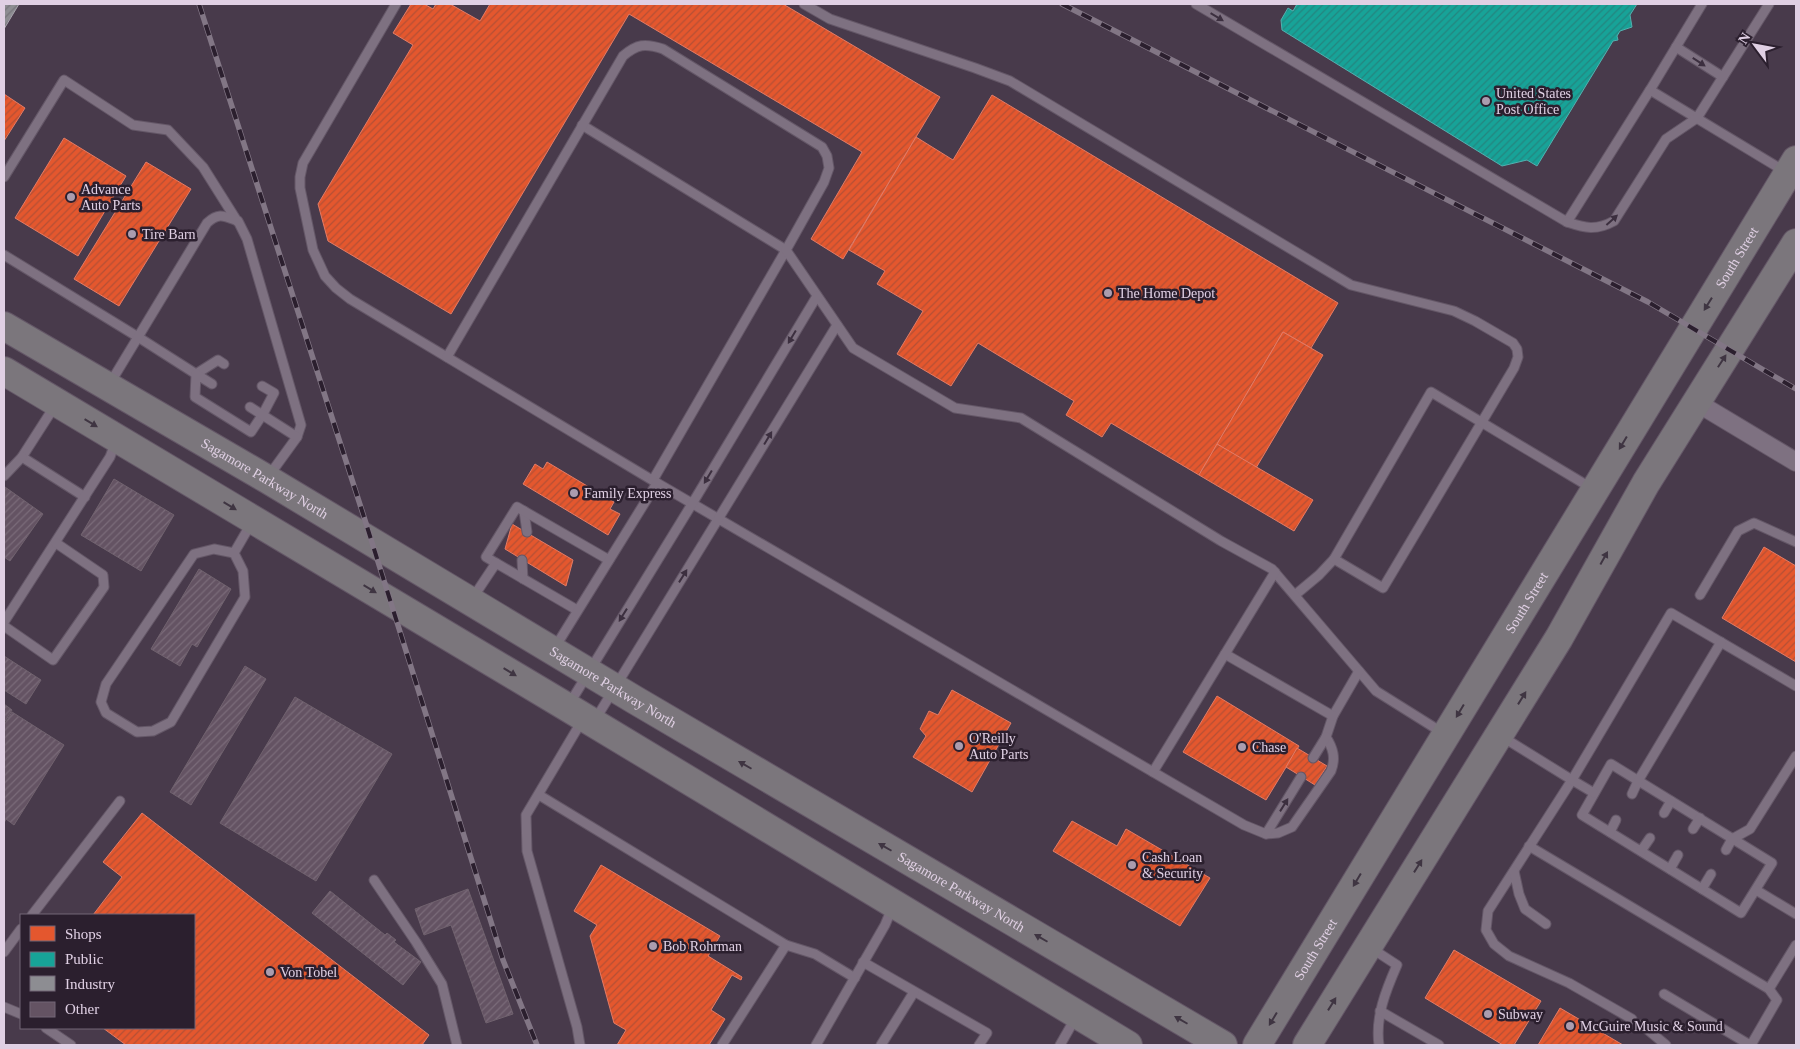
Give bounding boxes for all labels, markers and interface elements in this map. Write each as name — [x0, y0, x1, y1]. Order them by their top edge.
one-way arrow — [1211, 12, 1224, 21]
north arrow — [1730, 20, 1780, 70]
text: N — [1735, 30, 1753, 47]
one-way arrow — [1693, 57, 1706, 67]
place label: United States Post Office — [1496, 86, 1571, 117]
marker: United States Post Office — [1480, 95, 1492, 107]
place label: Advance Auto Parts — [81, 182, 141, 213]
marker: Advance Auto Parts — [65, 191, 77, 203]
one-way arrow — [1605, 214, 1617, 226]
street label: South Street — [1712, 224, 1761, 291]
place label: Tire Barn — [142, 227, 196, 242]
marker: Tire Barn — [126, 228, 138, 240]
place label: The Home Depot — [1118, 286, 1215, 301]
marker: The Home Depot — [1102, 287, 1114, 299]
one-way arrow — [1703, 298, 1712, 311]
one-way arrow — [788, 331, 797, 344]
one-way arrow — [1718, 354, 1727, 368]
one-way arrow — [84, 418, 97, 427]
one-way arrow — [764, 431, 773, 444]
street label: Sagamore Parkway North — [199, 435, 331, 522]
one-way arrow — [1618, 436, 1628, 449]
one-way arrow — [704, 470, 713, 483]
place label: Family Express — [584, 486, 672, 501]
marker: Family Express — [568, 487, 580, 499]
one-way arrow — [224, 502, 237, 511]
one-way arrow — [1600, 550, 1608, 565]
street label: South Street — [1502, 569, 1551, 636]
one-way arrow — [678, 570, 688, 583]
one-way arrow — [363, 585, 377, 594]
one-way arrow — [619, 608, 628, 622]
street label: Sagamore Parkway North — [547, 643, 679, 730]
one-way arrow — [503, 668, 516, 677]
one-way arrow — [1517, 691, 1526, 704]
one-way arrow — [1455, 705, 1464, 718]
place label: O'Reilly Auto Parts — [969, 731, 1029, 762]
marker: O'Reilly Auto Parts — [953, 740, 965, 752]
place label: Chase — [1252, 740, 1286, 755]
marker: Chase — [1236, 741, 1248, 753]
one-way arrow — [739, 760, 752, 769]
one-way arrow — [1279, 799, 1289, 812]
one-way arrow — [878, 843, 893, 851]
street label: Sagamore Parkway North — [895, 848, 1028, 935]
place label: Cash Loan & Security — [1142, 850, 1203, 881]
marker: Cash Loan & Security — [1126, 859, 1138, 871]
one-way arrow — [1413, 859, 1423, 872]
one-way arrow — [1353, 873, 1362, 886]
legend — [20, 914, 195, 1029]
street label: South Street — [1291, 916, 1340, 983]
text: Shops — [65, 926, 102, 942]
one-way arrow — [1034, 934, 1047, 943]
place label: Bob Rohrman — [663, 939, 742, 954]
marker: Bob Rohrman — [647, 940, 659, 952]
text: Public — [65, 951, 104, 967]
place label: Von Tobel — [280, 965, 337, 980]
marker: Von Tobel — [264, 966, 276, 978]
text: Industry — [65, 976, 115, 992]
one-way arrow — [1328, 997, 1337, 1010]
text: Other — [65, 1001, 99, 1017]
place label: Subway — [1498, 1007, 1543, 1022]
marker: Subway — [1482, 1008, 1494, 1020]
one-way arrow — [1268, 1012, 1277, 1025]
one-way arrow — [1174, 1016, 1187, 1025]
place label: McGuire Music & Sound — [1580, 1019, 1723, 1034]
marker: McGuire Music & Sound — [1564, 1020, 1576, 1032]

